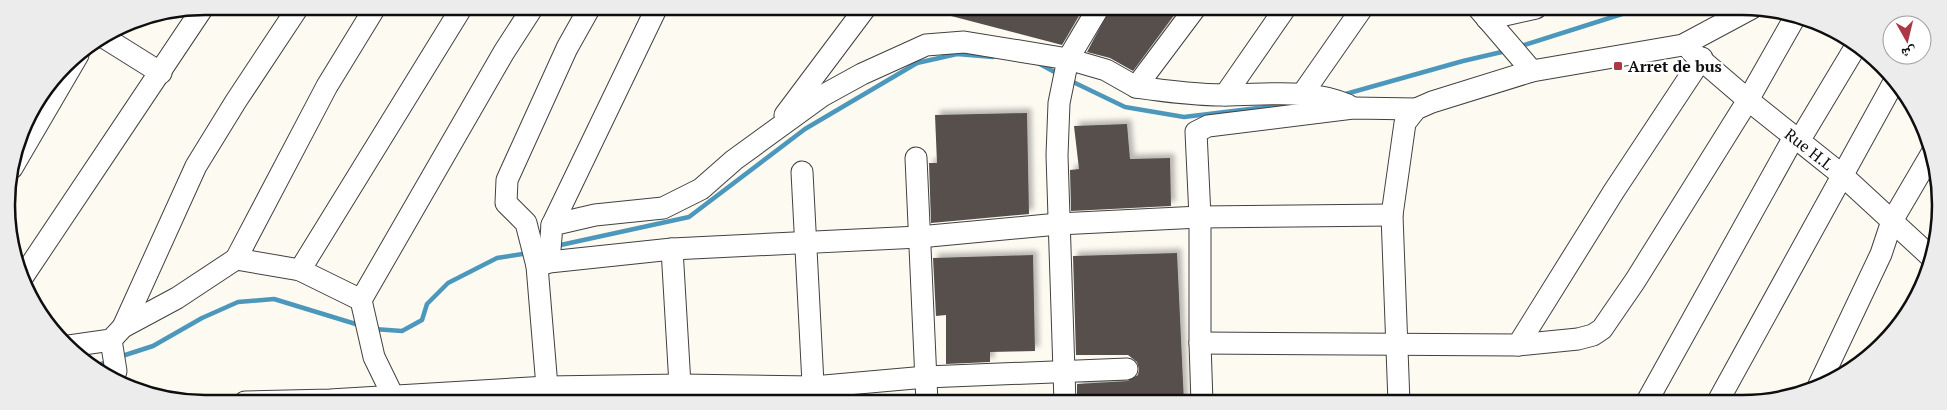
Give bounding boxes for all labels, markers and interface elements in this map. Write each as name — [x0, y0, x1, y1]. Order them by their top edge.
north arrow — [1882, 15, 1932, 65]
text: ش — [1900, 43, 1918, 64]
place label: Arret de bus — [1628, 55, 1722, 77]
marker: Arret de bus — [1612, 60, 1624, 72]
street label: Rue H.L — [1780, 123, 1838, 175]

